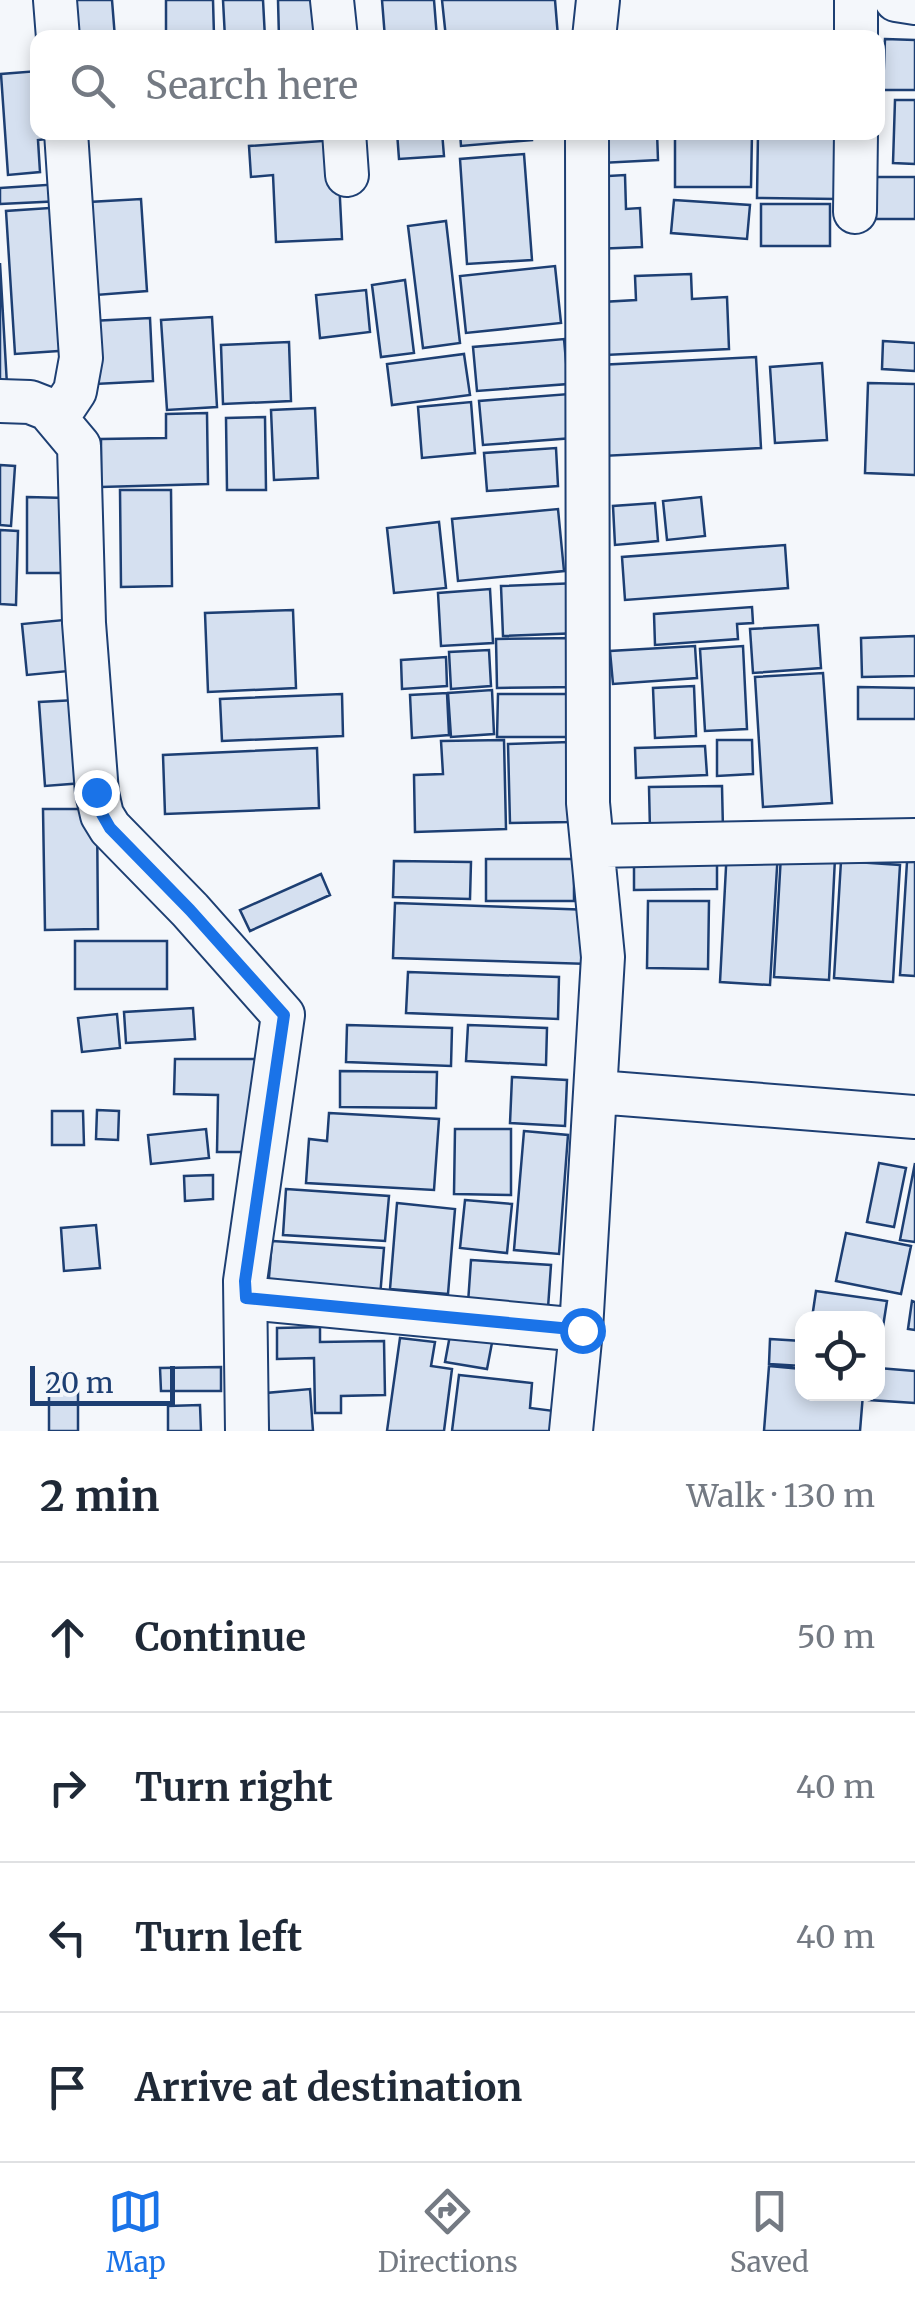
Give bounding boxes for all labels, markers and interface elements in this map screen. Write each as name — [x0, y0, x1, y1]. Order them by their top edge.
search box — [30, 30, 885, 140]
icon: search — [65, 58, 120, 113]
text: Search here — [145, 62, 358, 109]
route end — [74, 770, 120, 816]
route start — [560, 1308, 606, 1354]
map controls — [795, 1311, 885, 1401]
button: locate — [795, 1311, 885, 1401]
scale bar — [30, 1361, 175, 1406]
text: 20 m — [45, 1365, 114, 1401]
text: 2 min — [40, 1470, 160, 1522]
text: Walk · 130 m — [687, 1476, 875, 1516]
icon: ahead — [40, 1610, 95, 1665]
text: Continue — [135, 1614, 306, 1661]
text: 50 m — [797, 1617, 875, 1657]
icon: right — [40, 1760, 95, 1815]
text: Turn right — [135, 1764, 333, 1811]
text: 40 m — [796, 1767, 875, 1807]
icon: left — [40, 1910, 95, 1965]
text: Turn left — [135, 1914, 302, 1961]
text: 40 m — [796, 1917, 875, 1957]
icon: arrive — [40, 2060, 95, 2115]
text: Arrive at destination — [135, 2064, 522, 2111]
tab: Map — [106, 2184, 166, 2280]
tab: Directions — [378, 2184, 518, 2280]
tab: Saved — [730, 2184, 809, 2280]

